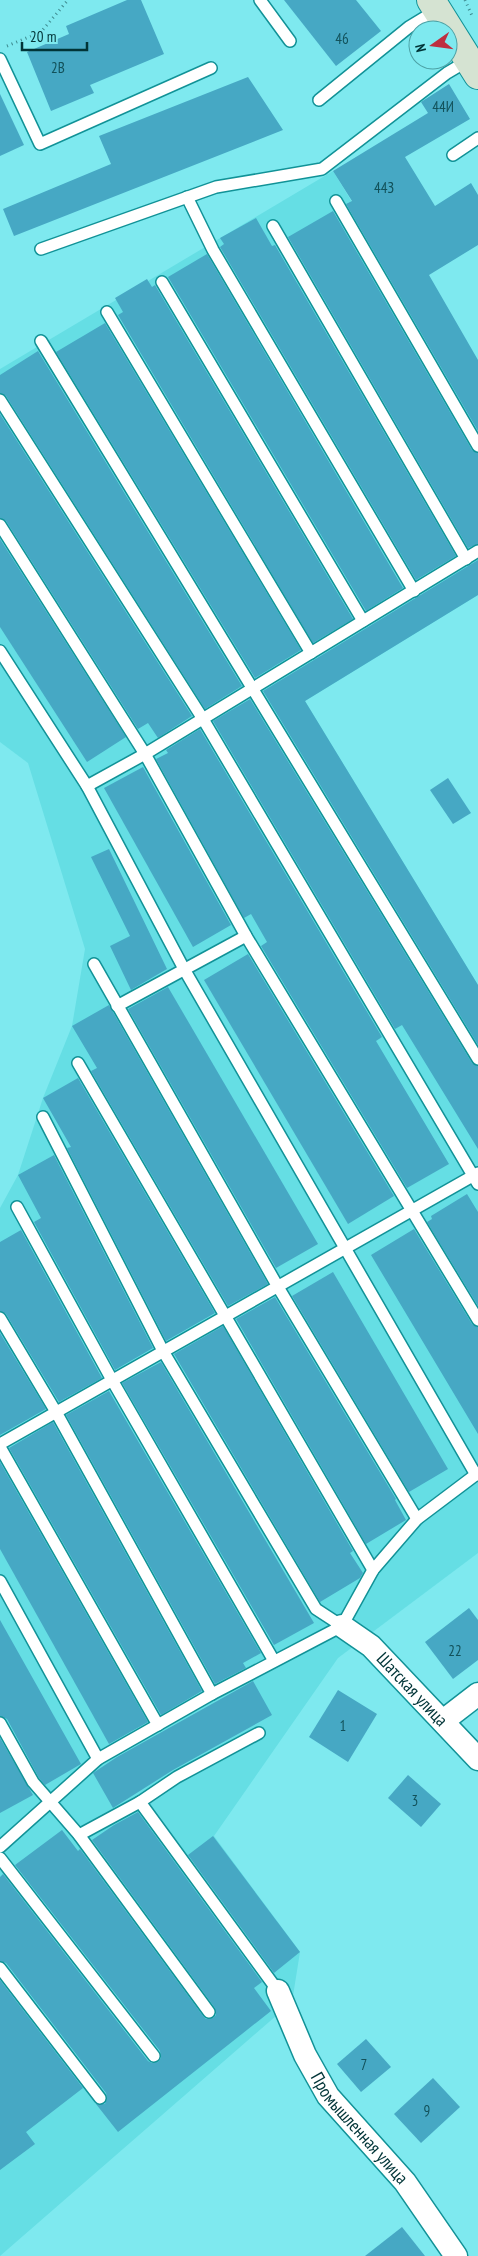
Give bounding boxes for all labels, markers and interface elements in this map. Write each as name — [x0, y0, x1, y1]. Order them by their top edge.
scale bar — [22, 20, 88, 52]
north arrow — [408, 20, 458, 70]
text: 20 m — [30, 27, 56, 46]
house number: 46 — [335, 29, 349, 48]
text: N — [411, 42, 430, 54]
house number: 2В — [51, 58, 65, 77]
house number: 44И — [432, 97, 454, 116]
house number: 44З — [374, 178, 394, 197]
house number: 22 — [448, 1641, 462, 1660]
street label: Шатская улица — [372, 1647, 453, 1731]
house number: 1 — [340, 1716, 346, 1735]
house number: 3 — [412, 1791, 418, 1810]
house number: 7 — [361, 2055, 367, 2074]
street label: Промышленная улица — [306, 2068, 413, 2189]
house number: 9 — [424, 2101, 430, 2120]

